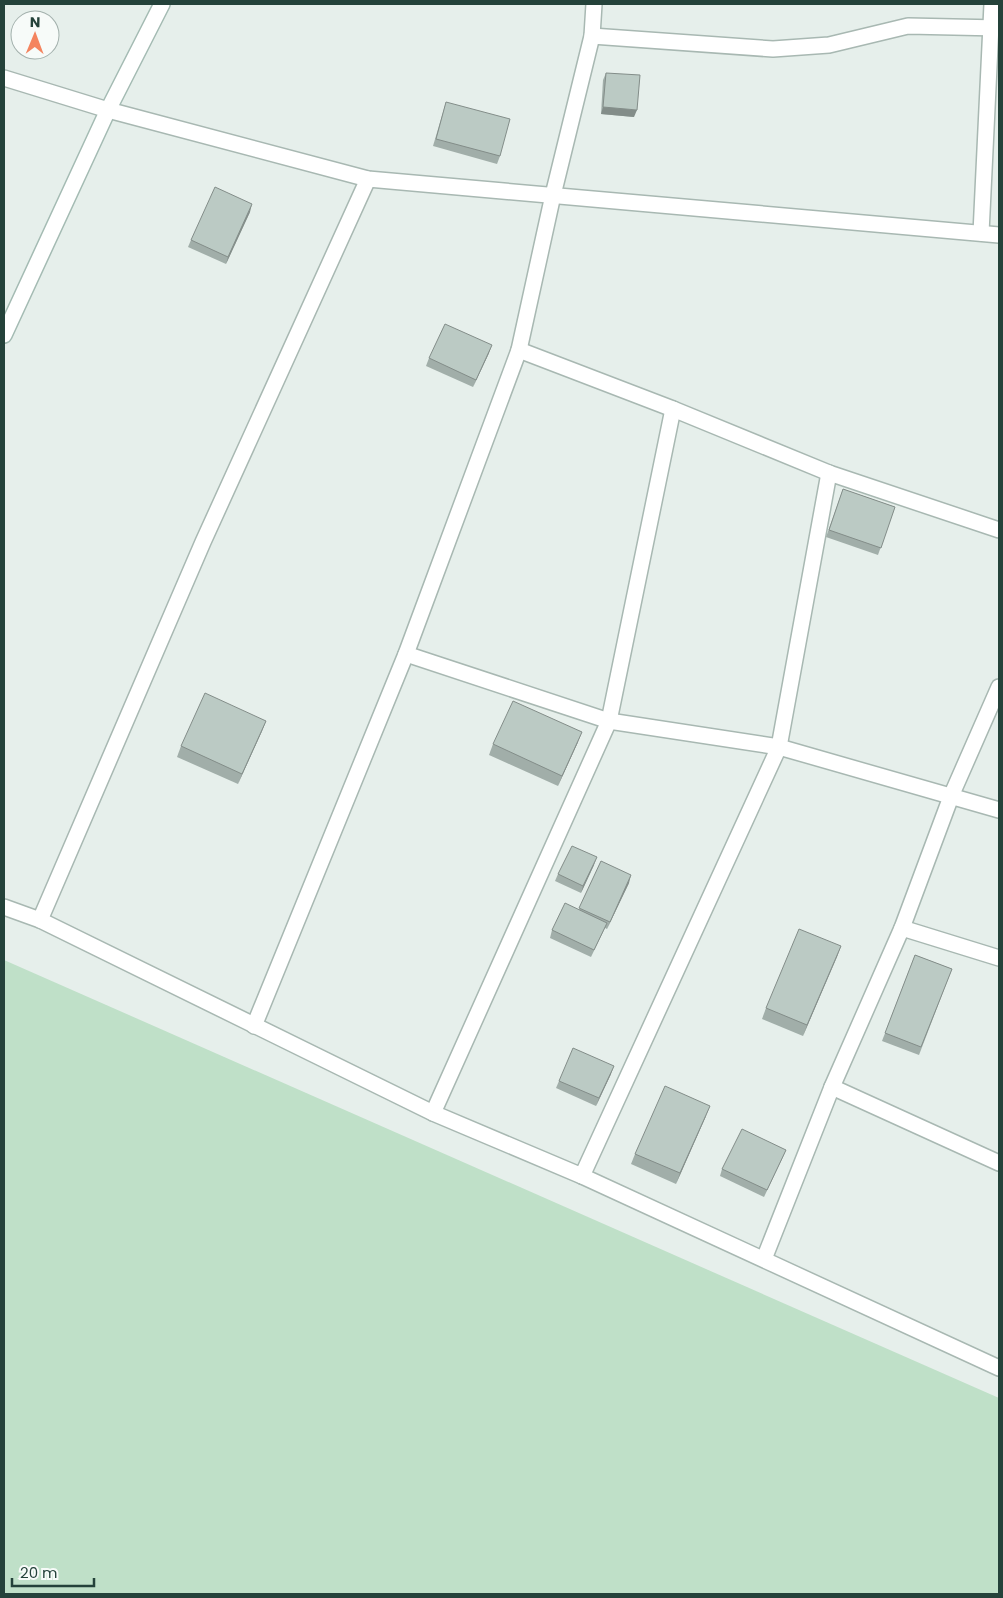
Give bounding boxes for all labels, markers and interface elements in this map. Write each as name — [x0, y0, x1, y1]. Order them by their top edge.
north arrow — [10, 10, 60, 60]
text: N — [30, 12, 41, 32]
scale bar — [12, 1556, 95, 1588]
text: 20 m — [20, 1562, 58, 1583]

